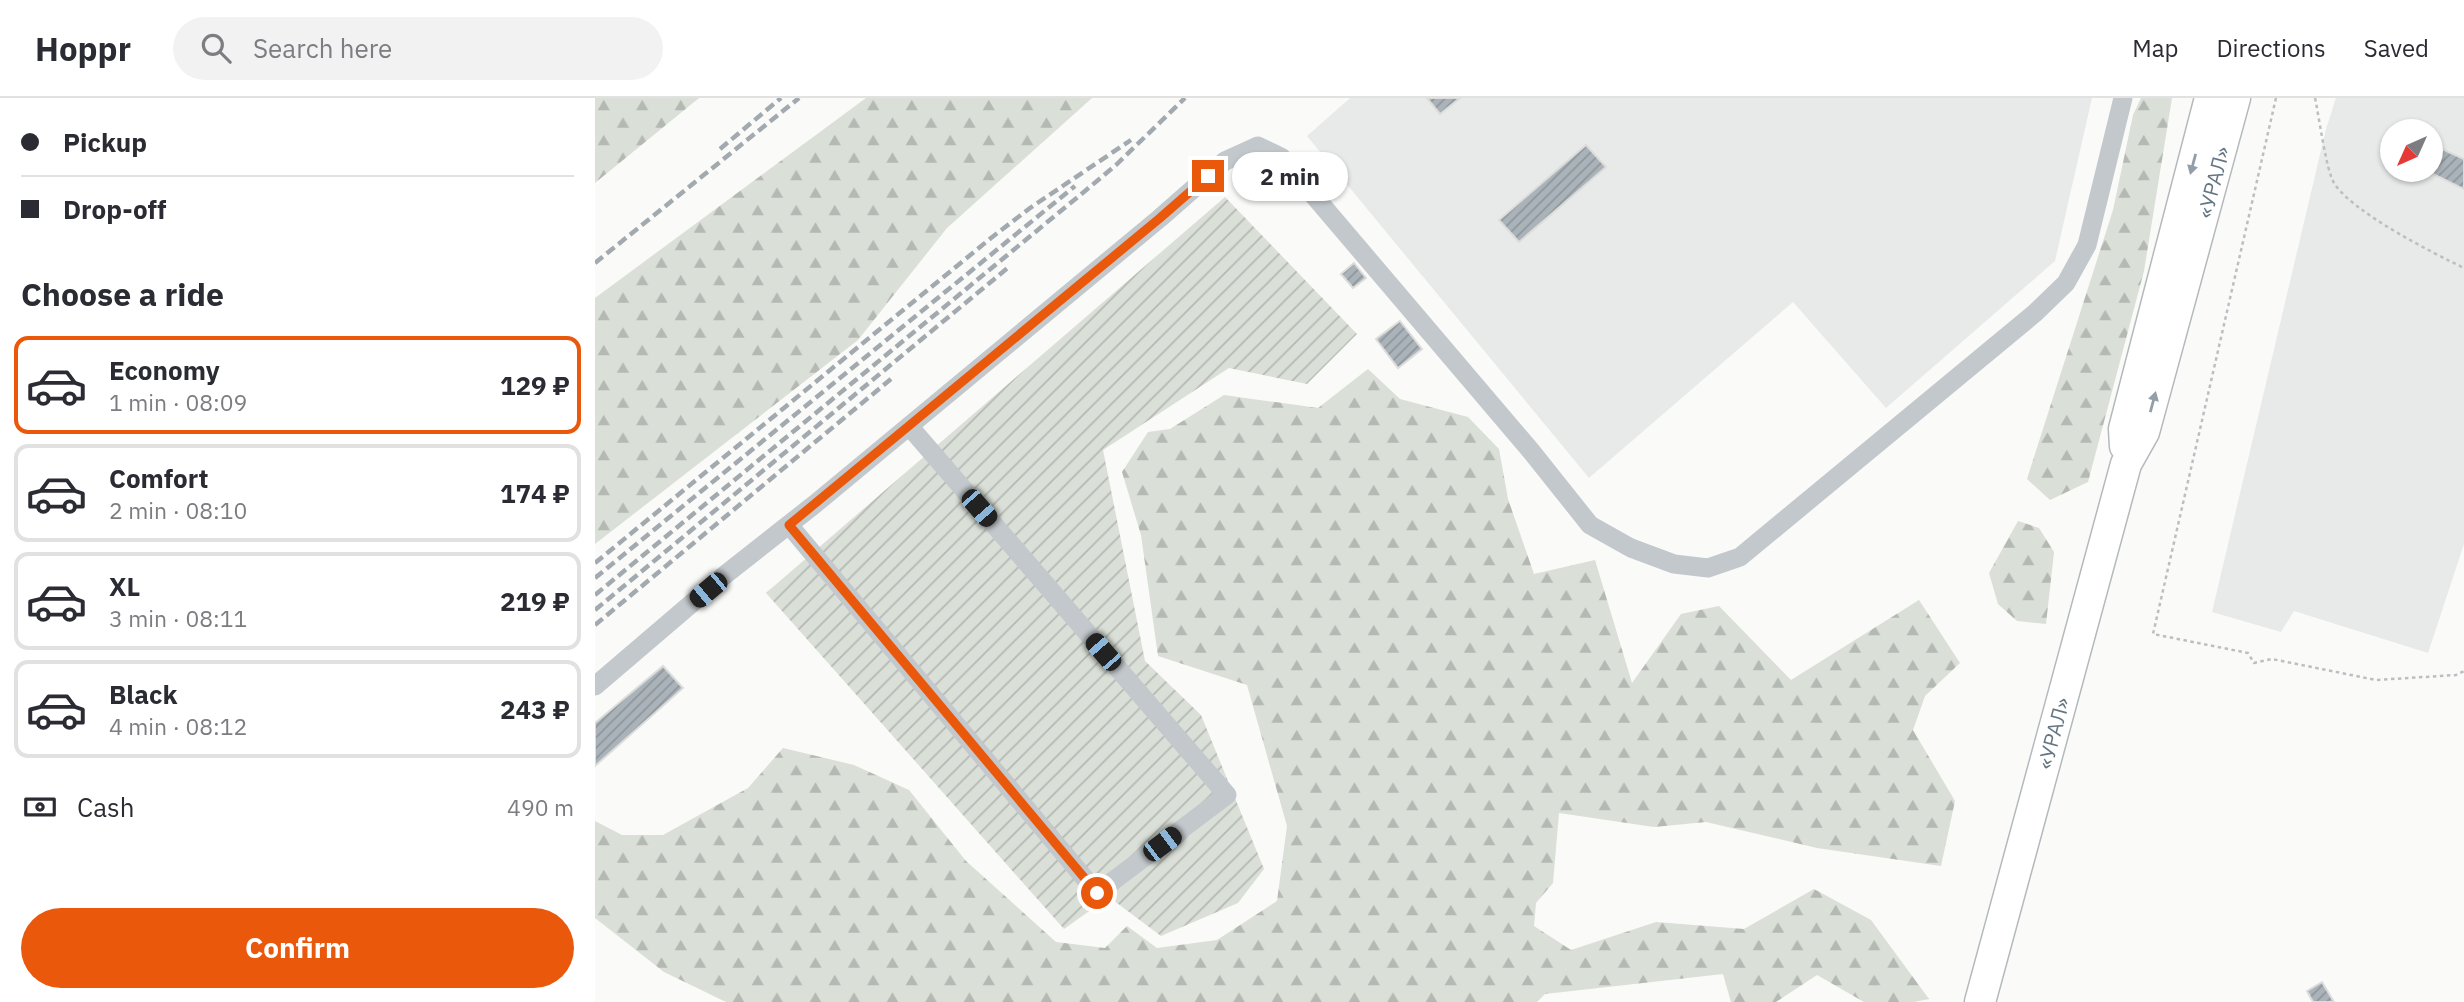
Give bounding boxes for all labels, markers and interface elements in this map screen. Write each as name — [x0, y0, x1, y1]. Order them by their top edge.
search box — [173, 17, 663, 80]
text: Hoppr — [35, 27, 131, 70]
icon: search — [197, 29, 235, 67]
text: Search here — [253, 31, 392, 65]
text: Map — [2132, 32, 2178, 64]
text: Directions — [2216, 32, 2326, 64]
text: Saved — [2364, 32, 2429, 64]
north arrow — [2380, 119, 2443, 182]
map controls — [2380, 119, 2443, 182]
text: Pickup — [63, 125, 147, 159]
street label: «УРАЛ» — [2190, 143, 2236, 221]
callout: 2 min — [1233, 152, 1348, 200]
one-way arrow — [2187, 153, 2198, 175]
route end — [1192, 160, 1224, 192]
text: 2 min — [1260, 161, 1320, 191]
text: Drop-off — [63, 192, 166, 226]
text: Choose a ride — [21, 273, 224, 315]
text: Economy — [109, 353, 220, 387]
icon: car — [25, 354, 88, 417]
text: 129 ₽ — [500, 368, 570, 402]
text: 1 min · 08:09 — [109, 387, 247, 417]
one-way arrow — [2148, 391, 2158, 412]
text: Comfort — [109, 461, 208, 495]
icon: car — [25, 462, 88, 525]
text: 174 ₽ — [500, 476, 570, 510]
car — [958, 485, 1001, 531]
text: 2 min · 08:10 — [109, 495, 247, 525]
car — [686, 568, 731, 612]
text: XL — [109, 569, 140, 603]
icon: car — [25, 570, 88, 633]
text: 219 ₽ — [500, 584, 570, 618]
text: 3 min · 08:11 — [109, 603, 247, 633]
car — [1082, 629, 1125, 675]
text: Black — [109, 677, 177, 711]
icon: car — [25, 678, 88, 741]
text: 243 ₽ — [500, 692, 570, 726]
street label: «УРАЛ» — [2030, 694, 2076, 772]
text: 4 min · 08:12 — [109, 711, 247, 741]
icon: cash — [21, 788, 59, 826]
text: Cash — [77, 790, 134, 824]
text: 490 m — [507, 792, 574, 822]
car — [1139, 823, 1186, 865]
route start — [1081, 877, 1113, 909]
button: Confirm — [21, 908, 574, 988]

